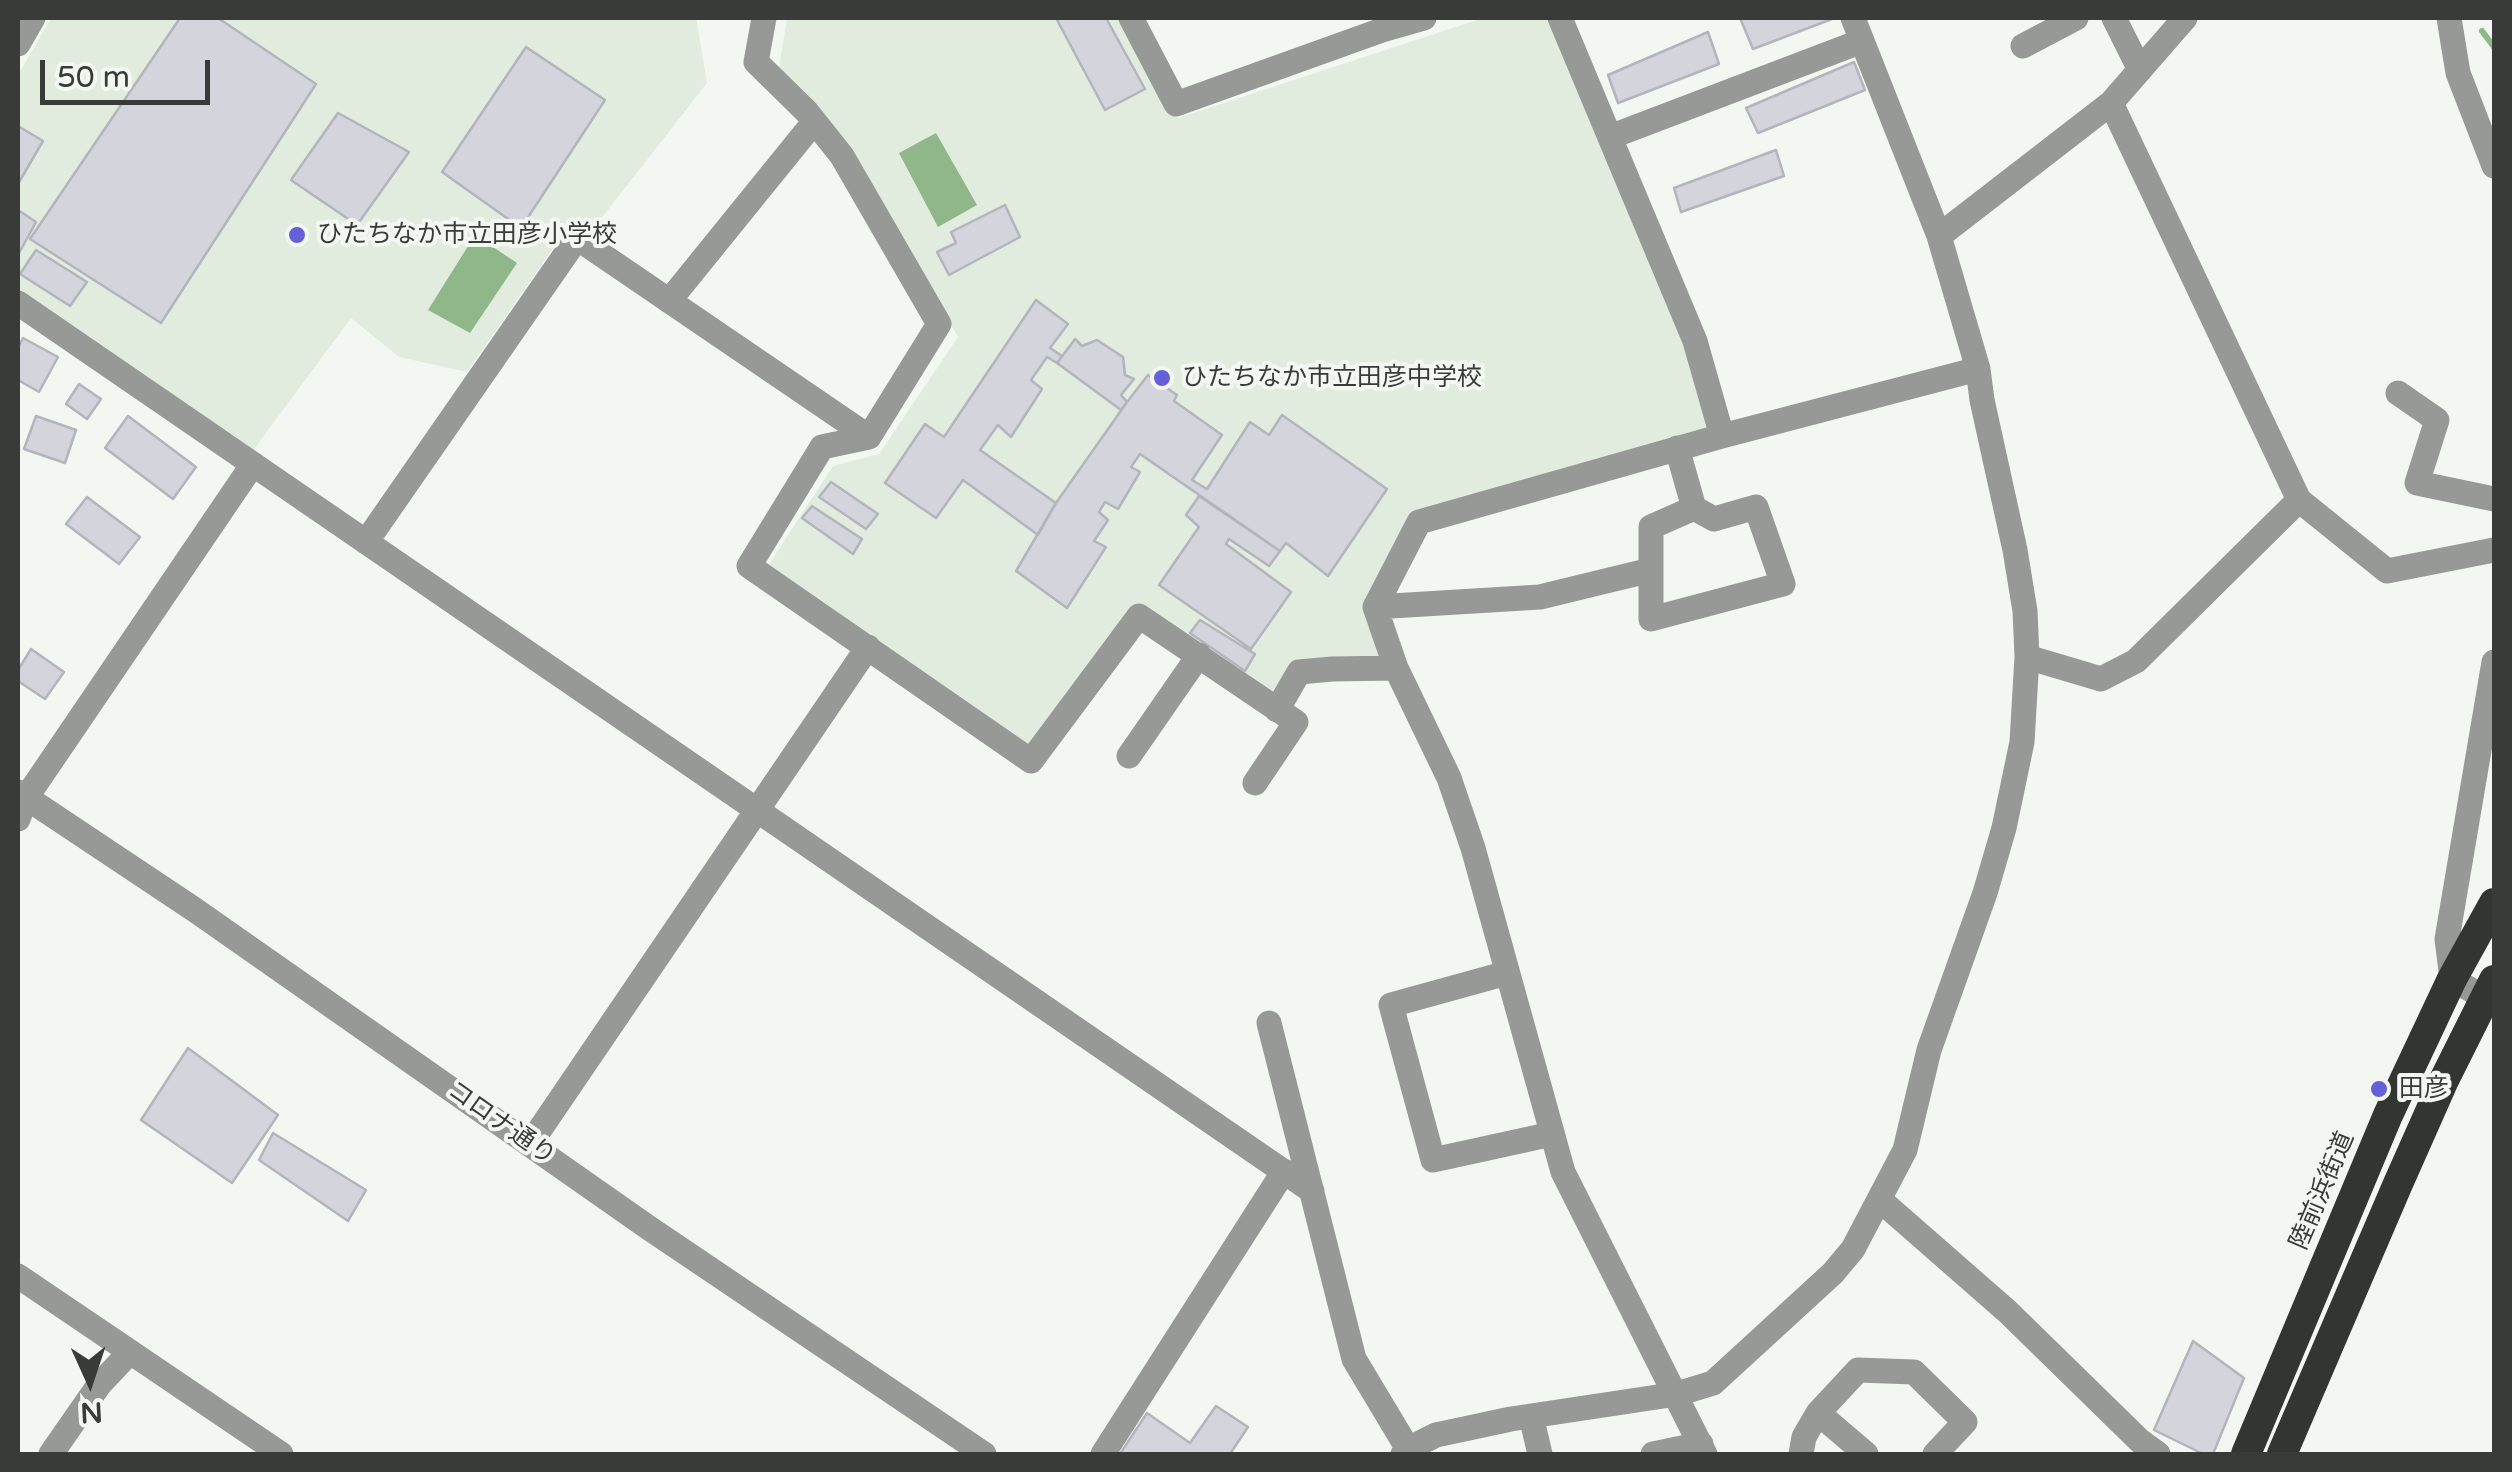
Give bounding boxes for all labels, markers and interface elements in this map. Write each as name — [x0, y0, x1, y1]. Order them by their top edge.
scale bar — [45, 40, 215, 102]
text: 50 m — [57, 59, 130, 96]
place label: ひたちなか市立田彦小学校 — [317, 220, 617, 250]
marker: ひたちなか市立田彦小学校 — [286, 224, 308, 246]
place label: ひたちなか市立田彦中学校 — [1182, 363, 1482, 393]
marker: ひたちなか市立田彦中学校 — [1151, 367, 1173, 389]
place label: 田彦 — [2399, 1074, 2449, 1104]
street label: コロナ通り — [441, 1076, 561, 1172]
marker: 田彦 — [2368, 1078, 2390, 1100]
street label: 陸前浜街道 — [2285, 1128, 2361, 1254]
north arrow — [40, 1332, 140, 1432]
text: N — [79, 1394, 104, 1430]

